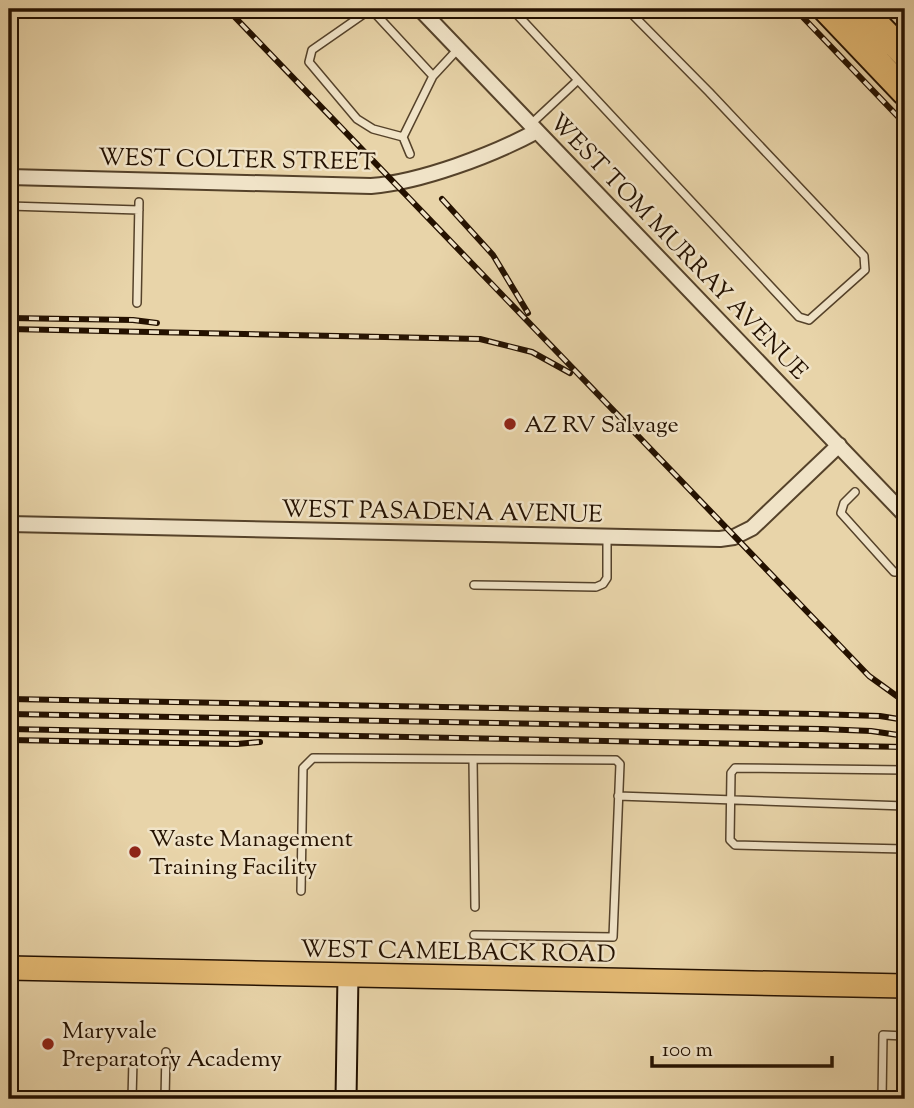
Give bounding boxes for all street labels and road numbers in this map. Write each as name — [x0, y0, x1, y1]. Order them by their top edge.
street label: WEST TOM MURRAY AVENUE — [541, 106, 815, 389]
street label: WEST COLTER STREET — [98, 142, 376, 180]
street label: WEST PASADENA AVENUE — [281, 493, 603, 533]
street label: WEST CAMELBACK ROAD — [300, 933, 616, 973]

